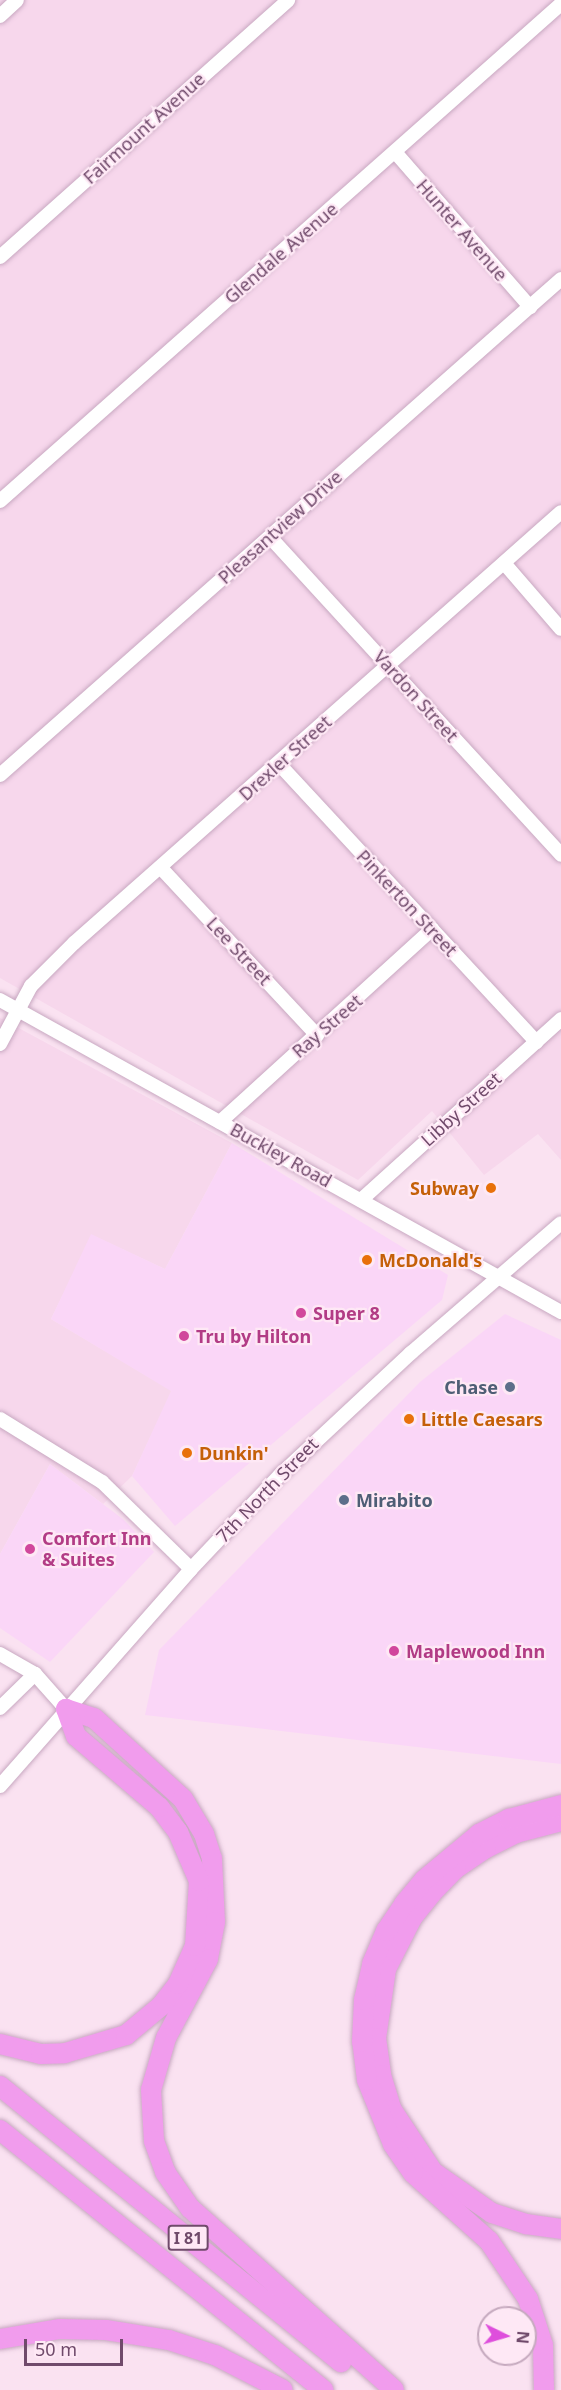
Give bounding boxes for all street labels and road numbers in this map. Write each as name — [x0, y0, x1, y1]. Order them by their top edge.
street label: Fairmount Avenue — [79, 68, 209, 188]
street label: Hunter Avenue — [412, 175, 512, 285]
street label: Glendale Avenue — [220, 198, 342, 308]
street label: Pleasantview Drive — [214, 466, 346, 588]
street label: Vardon Street — [369, 646, 463, 746]
street label: Drexler Street — [234, 711, 336, 805]
street label: Pinkerton Street — [352, 845, 462, 961]
street label: Lee Street — [202, 913, 276, 989]
street label: Ray Street — [288, 990, 366, 1062]
street label: Libby Street — [417, 1068, 505, 1150]
street label: Buckley Road — [227, 1118, 335, 1192]
street label: 7th North Street — [212, 1433, 322, 1547]
road number: I 81 — [167, 2225, 209, 2251]

